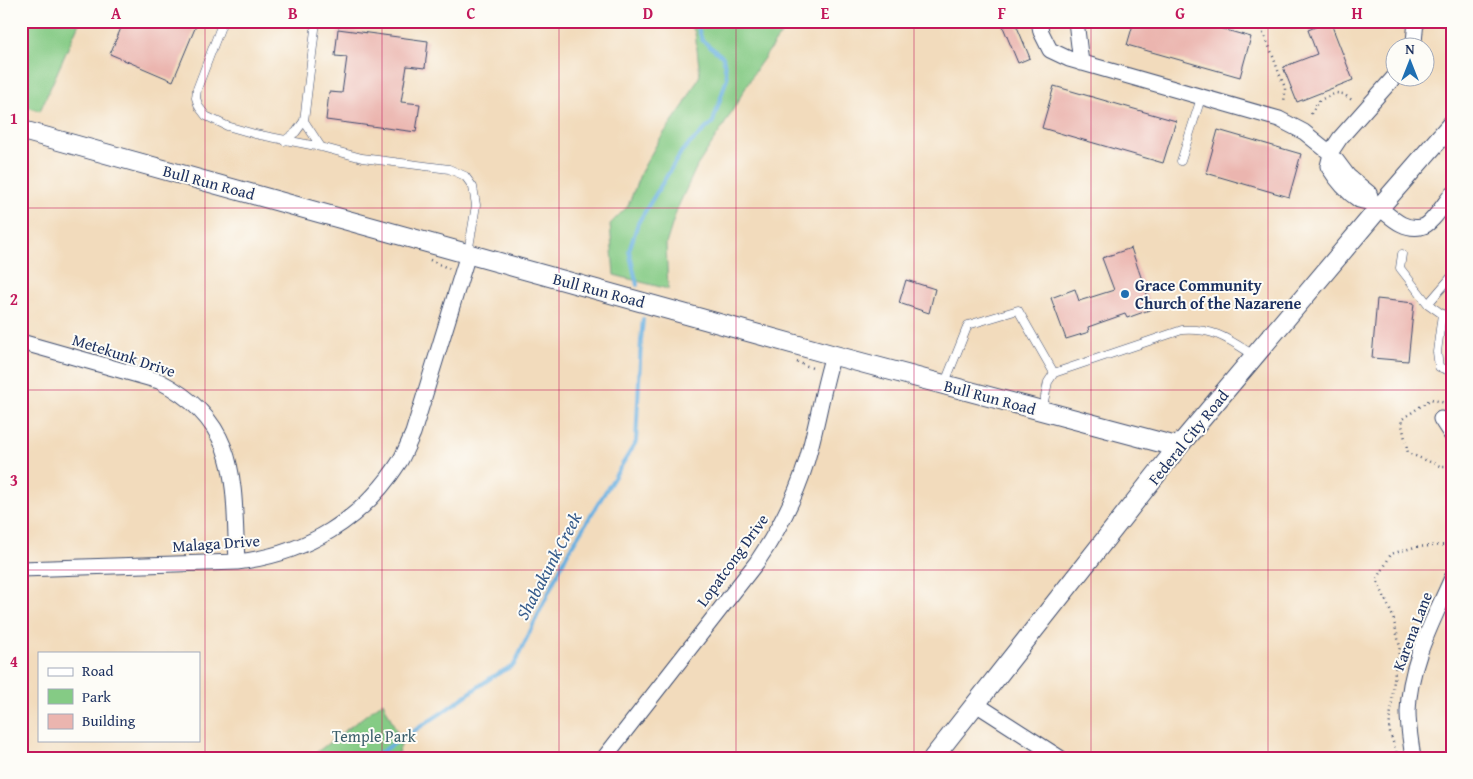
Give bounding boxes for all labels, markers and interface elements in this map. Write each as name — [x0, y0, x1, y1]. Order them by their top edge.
text: A — [111, 1, 122, 25]
text: B — [288, 1, 298, 25]
text: C — [466, 1, 476, 25]
text: D — [643, 1, 653, 25]
text: E — [821, 1, 830, 25]
text: F — [998, 1, 1006, 25]
text: G — [1175, 1, 1185, 25]
text: H — [1351, 1, 1363, 25]
north arrow — [1386, 38, 1436, 88]
text: N — [1405, 39, 1415, 59]
text: 1 — [10, 106, 18, 130]
street label: Bull Run Road — [160, 158, 258, 206]
street label: Bull Run Road — [550, 266, 648, 314]
place label: Grace Community Church of the Nazarene — [1135, 273, 1302, 315]
text: 2 — [10, 287, 18, 311]
marker: Grace Community Church of the Nazarene — [1119, 288, 1131, 300]
street label: Metekunk Drive — [69, 327, 179, 383]
street label: Bull Run Road — [941, 373, 1039, 421]
street label: Federal City Road — [1142, 384, 1234, 490]
text: 3 — [10, 468, 18, 492]
water label: Shabakunk Creek — [509, 506, 589, 624]
street label: Lopatcong Drive — [690, 509, 774, 611]
street label: Malaga Drive — [171, 528, 261, 558]
street label: Karena Lane — [1386, 588, 1438, 674]
text: 4 — [10, 649, 18, 673]
legend — [38, 652, 200, 742]
text: Road — [82, 660, 113, 681]
text: Park — [82, 686, 111, 707]
text: Building — [82, 710, 136, 731]
park label: Temple Park — [332, 724, 417, 748]

